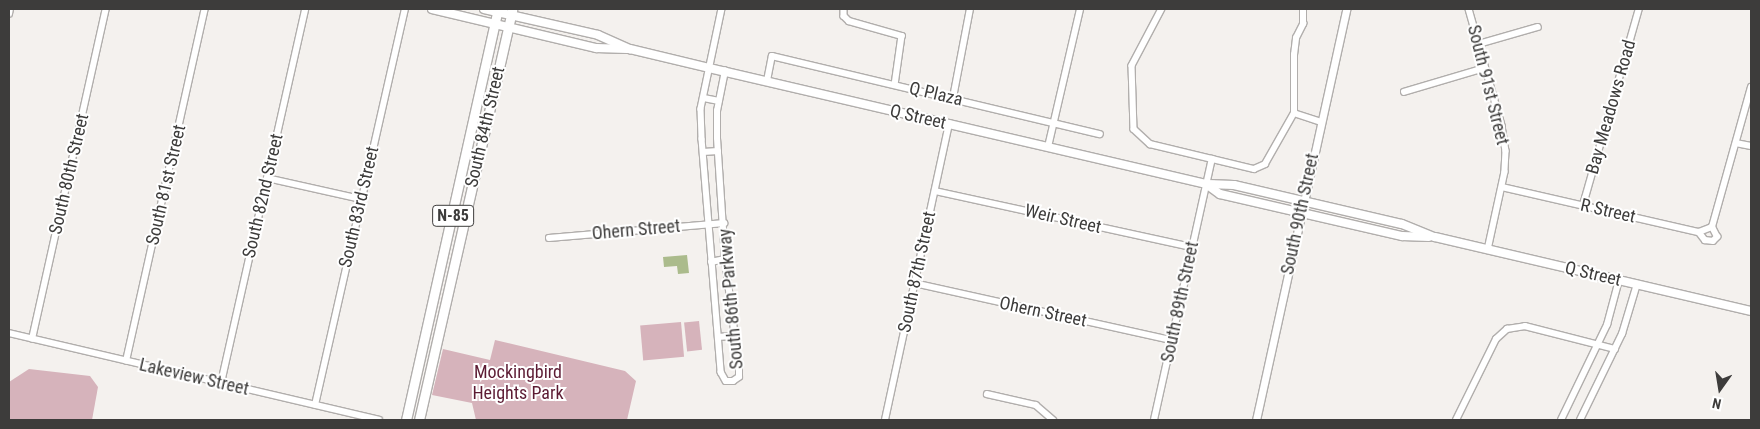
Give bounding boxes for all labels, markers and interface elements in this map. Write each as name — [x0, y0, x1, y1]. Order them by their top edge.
street label: South 91st Street — [1463, 23, 1513, 147]
street label: Bay Meadows Road — [1581, 37, 1641, 177]
street label: South 84th Street — [461, 64, 509, 190]
street label: Q Plaza — [907, 77, 965, 111]
street label: Q Street — [888, 100, 948, 134]
street label: South 80th Street — [45, 111, 93, 237]
street label: South 81st Street — [142, 123, 190, 247]
street label: South 82nd Street — [238, 132, 288, 260]
street label: South 83rd Street — [335, 144, 383, 270]
street label: South 90th Street — [1277, 151, 1323, 277]
street label: R Street — [1578, 194, 1638, 228]
street label: Weir Street — [1023, 200, 1103, 238]
road number: N-85 — [432, 202, 474, 230]
street label: South 87th Street — [894, 209, 940, 335]
street label: Ohern Street — [591, 215, 681, 245]
street label: South 86th Parkway — [714, 228, 748, 370]
street label: South 89th Street — [1157, 239, 1203, 365]
street label: Q Street — [1563, 257, 1623, 291]
street label: Ohern Street — [997, 292, 1089, 332]
street label: Lakeview Street — [137, 354, 251, 400]
park label: Mockingbird Heights Park — [472, 362, 564, 404]
north arrow — [1695, 364, 1745, 414]
text: N — [1711, 395, 1723, 412]

